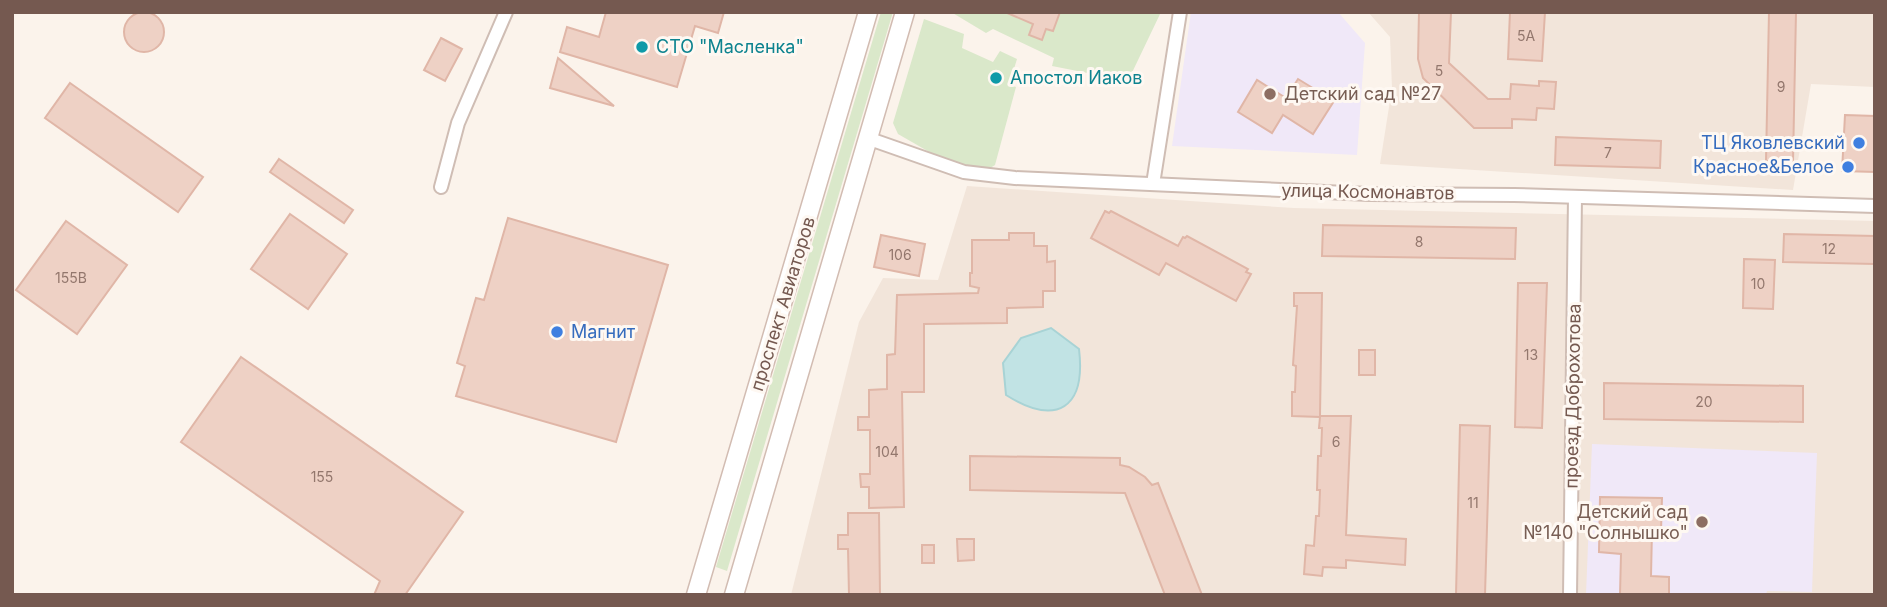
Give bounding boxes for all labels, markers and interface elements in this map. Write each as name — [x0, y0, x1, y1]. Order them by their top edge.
house number: 5А — [1517, 27, 1535, 44]
place label: СТО "Масленка" — [656, 36, 804, 57]
marker: СТО "Масленка" — [634, 39, 650, 55]
house number: 5 — [1435, 62, 1443, 79]
place label: Апостол Иаков — [1010, 67, 1142, 88]
marker: Апостол Иаков — [988, 70, 1004, 86]
house number: 9 — [1777, 78, 1785, 95]
place label: Детский сад №27 — [1284, 83, 1441, 104]
marker: Детский сад №27 — [1262, 86, 1278, 102]
place label: ТЦ Яковлевский — [1701, 132, 1845, 153]
marker: ТЦ Яковлевский — [1851, 135, 1867, 151]
house number: 7 — [1604, 144, 1612, 161]
place label: Красное&Белое — [1693, 156, 1834, 177]
marker: Красное&Белое — [1840, 159, 1856, 175]
street label: улица Космонавтов — [1281, 179, 1455, 204]
street label: проспект Авиаторов — [746, 214, 819, 394]
house number: 8 — [1415, 233, 1423, 250]
house number: 12 — [1822, 240, 1836, 257]
house number: 106 — [888, 246, 912, 263]
house number: 155В — [55, 269, 87, 286]
house number: 10 — [1751, 275, 1765, 292]
street label: проезд Доброхотова — [1560, 303, 1585, 489]
place label: Магнит — [571, 321, 636, 342]
marker: Магнит — [549, 324, 565, 340]
house number: 13 — [1524, 346, 1538, 363]
house number: 20 — [1695, 393, 1713, 410]
house number: 6 — [1332, 433, 1340, 450]
house number: 104 — [875, 443, 899, 460]
house number: 155 — [311, 468, 333, 485]
house number: 11 — [1467, 494, 1479, 511]
place label: Детский сад №140 "Солнышко" — [1523, 501, 1688, 543]
marker: Детский сад №140 "Солнышко" — [1694, 514, 1710, 530]

